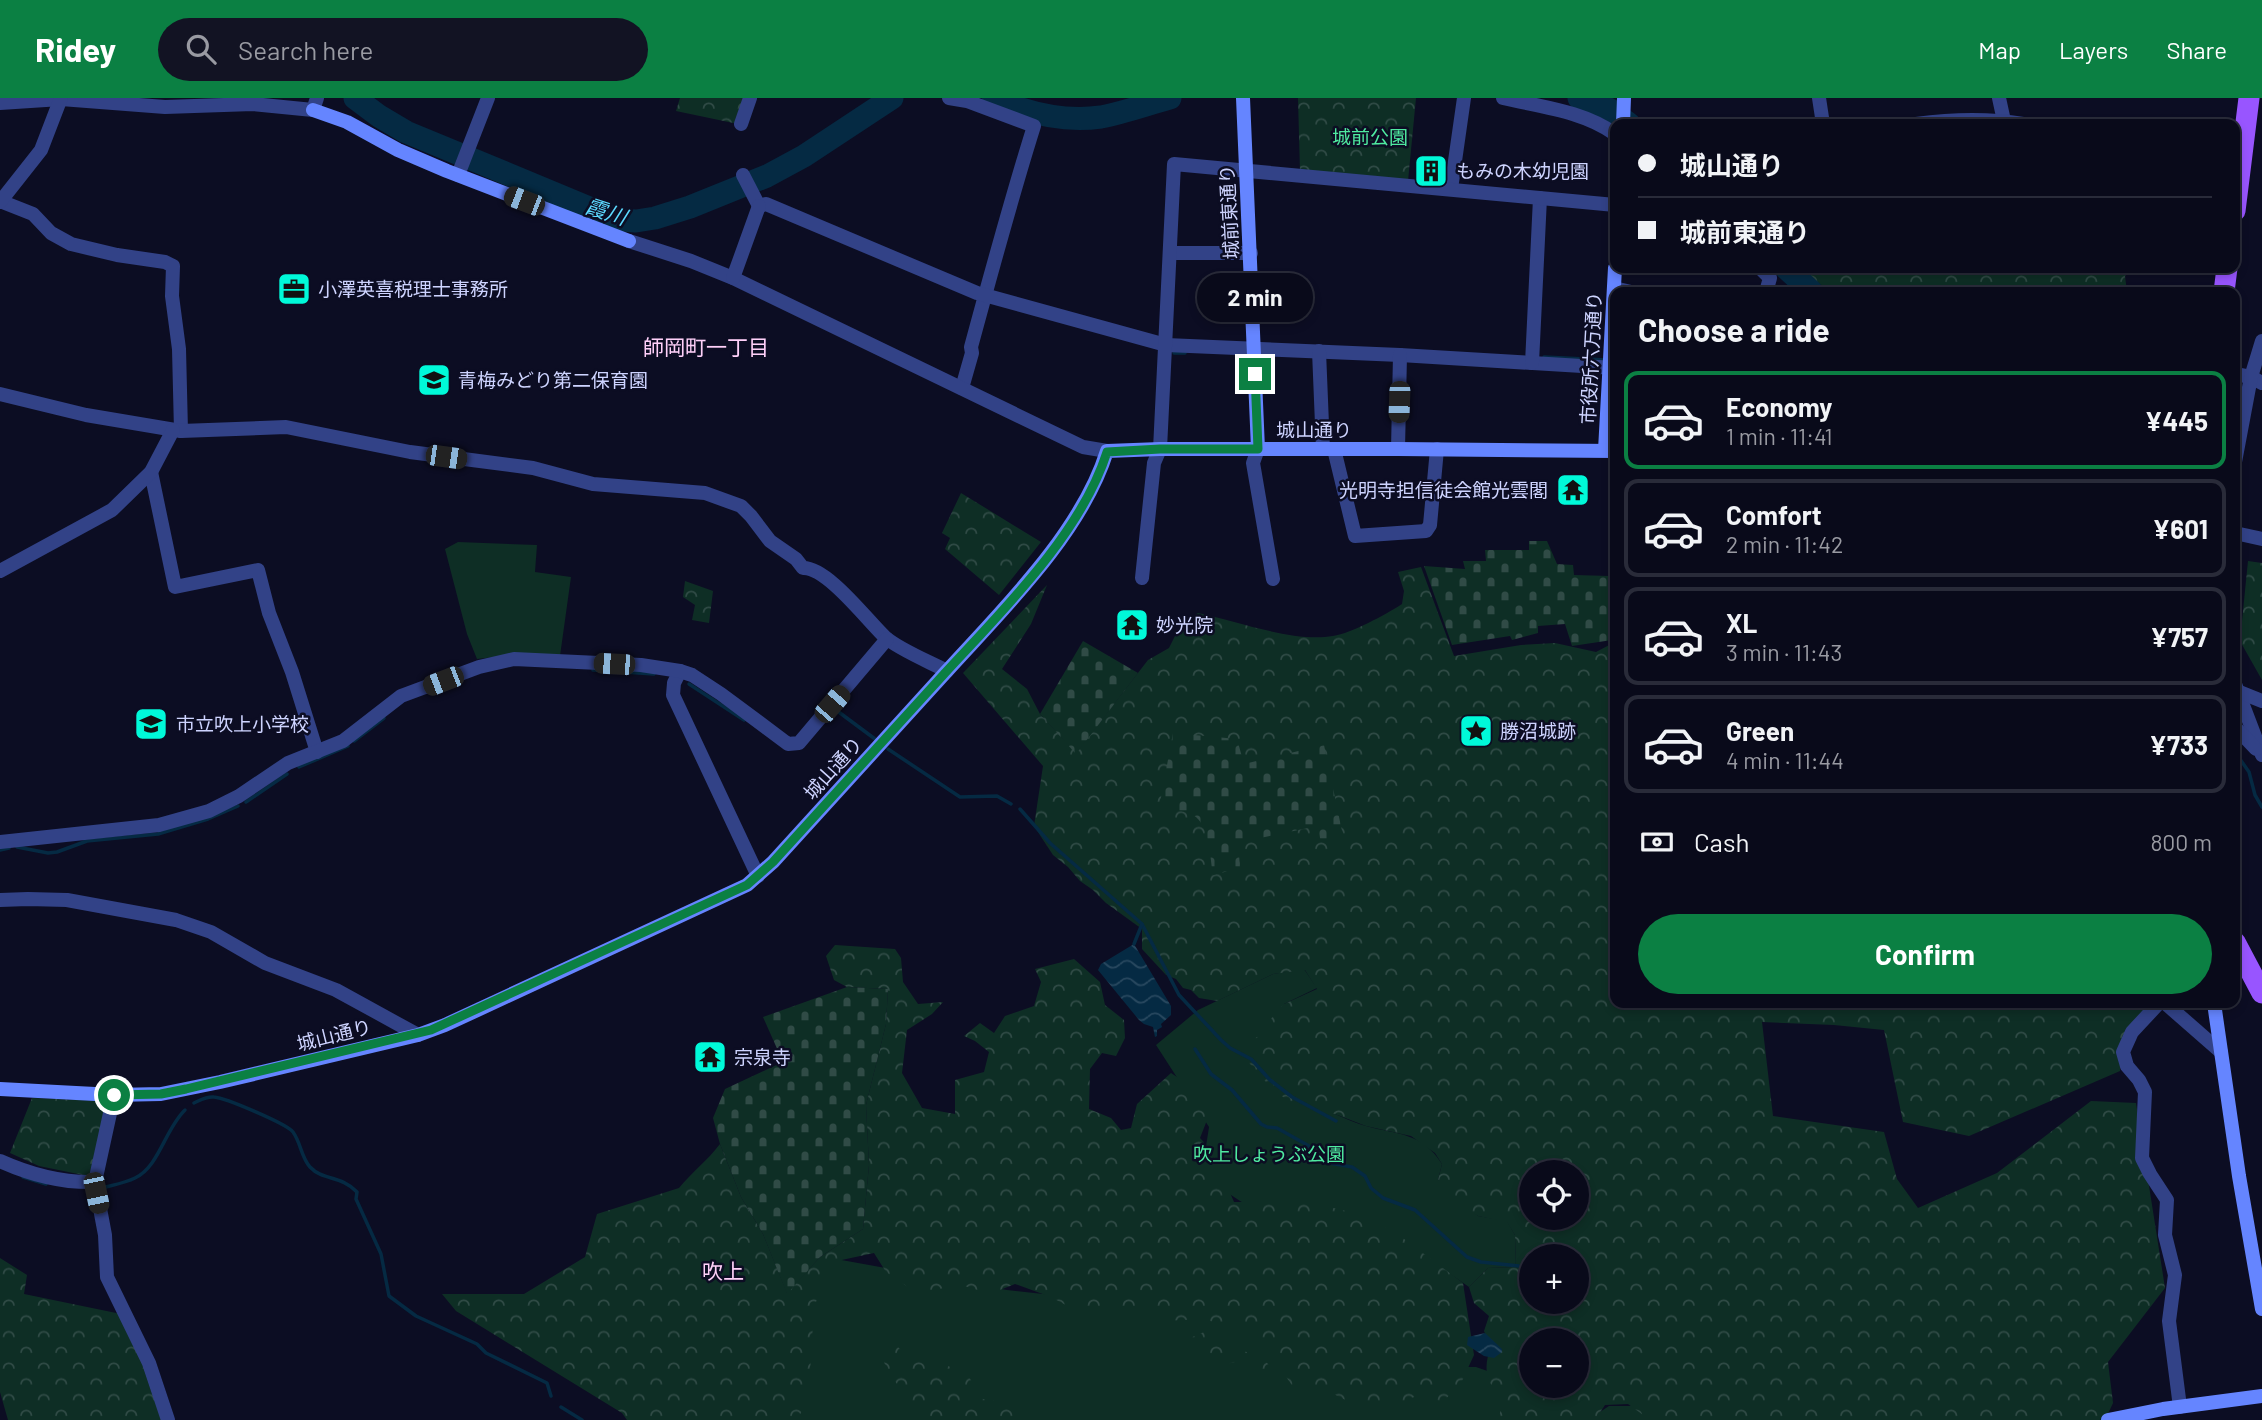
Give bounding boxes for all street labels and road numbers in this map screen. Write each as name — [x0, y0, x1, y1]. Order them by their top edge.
street label: 城前東通り — [1215, 164, 1242, 260]
street label: 市役所六万通り — [1576, 291, 1605, 425]
street label: 城山通り — [1276, 418, 1352, 441]
street label: 城山通り — [799, 732, 867, 804]
street label: 城山通り — [294, 1014, 374, 1055]

